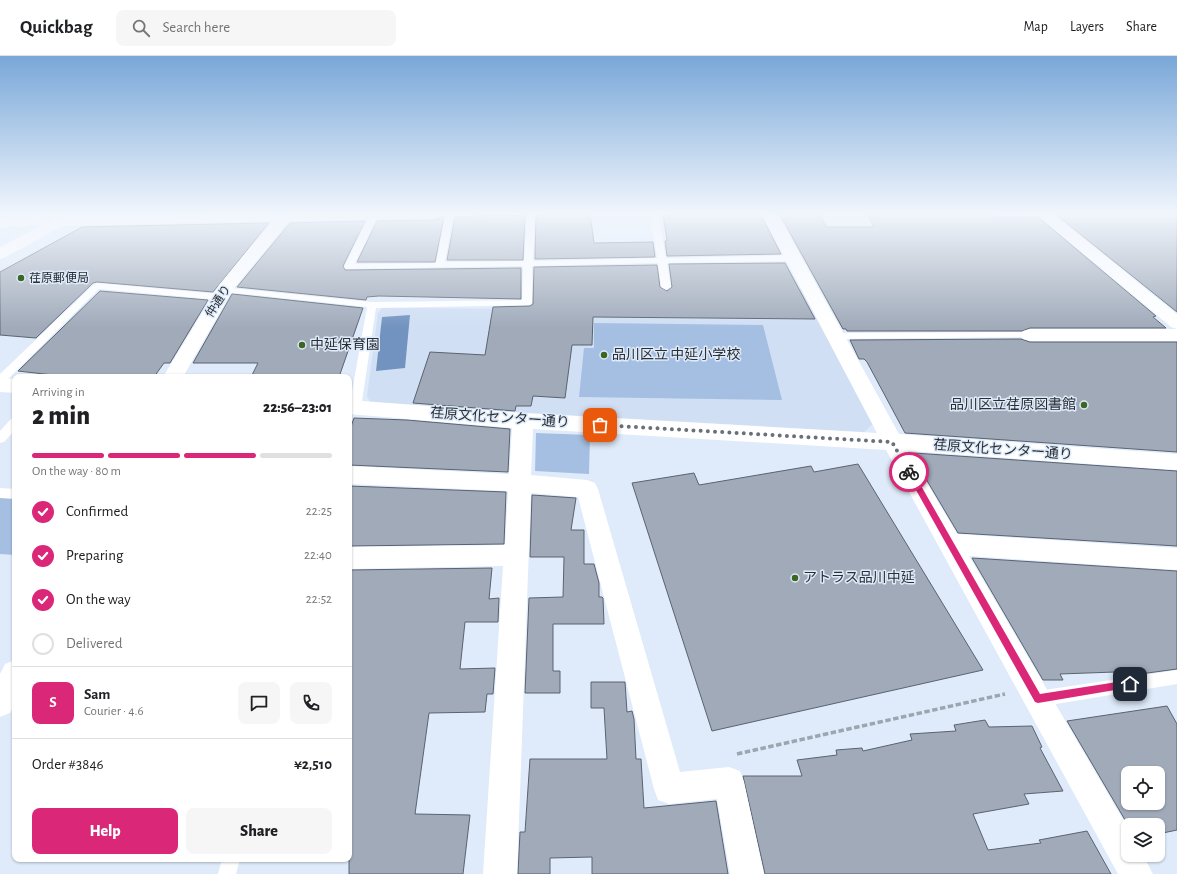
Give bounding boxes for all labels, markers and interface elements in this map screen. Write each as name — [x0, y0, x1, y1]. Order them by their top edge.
search box — [116, 10, 396, 46]
icon: search — [130, 17, 152, 39]
text: Quickbag — [20, 18, 92, 37]
text: Search here — [162, 20, 230, 35]
text: Map — [1023, 20, 1048, 34]
text: Layers — [1070, 20, 1104, 34]
text: Share — [1126, 20, 1157, 34]
place label: 荏原郵便局 — [29, 271, 89, 284]
marker: 荏原郵便局 — [16, 273, 26, 283]
street label: 仲通り — [202, 282, 233, 319]
place label: 中延保育園 — [310, 337, 380, 352]
marker: 中延保育園 — [297, 340, 307, 350]
place label: 品川区立 中延小学校 — [612, 347, 740, 362]
marker: 品川区立 中延小学校 — [599, 350, 609, 360]
text: Arriving in — [32, 386, 85, 399]
place label: 品川区立荏原図書館 — [950, 397, 1076, 412]
text: 22:56–23:01 — [263, 400, 332, 415]
marker: 品川区立荏原図書館 — [1079, 400, 1089, 410]
text: 2 min — [32, 403, 90, 429]
street label: 荏原文化センター通り — [430, 405, 570, 430]
pin — [583, 408, 617, 442]
icon: bag — [589, 414, 611, 436]
street label: 荏原文化センター通り — [933, 437, 1073, 462]
courier — [889, 452, 929, 492]
icon: bike — [898, 461, 920, 483]
text: On the way · 80 m — [32, 465, 121, 478]
icon: check — [32, 501, 54, 523]
text: Confirmed — [66, 504, 128, 519]
text: 22:25 — [306, 505, 332, 518]
icon: check — [32, 545, 54, 567]
text: Preparing — [66, 548, 123, 563]
text: 22:40 — [304, 549, 332, 562]
place label: アトラス品川中延 — [803, 570, 915, 585]
marker: アトラス品川中延 — [790, 573, 800, 583]
icon: check — [32, 589, 54, 611]
text: On the way — [66, 592, 131, 607]
text: 22:52 — [306, 593, 332, 606]
text: Delivered — [66, 636, 123, 651]
pin — [1113, 667, 1147, 701]
icon: home — [1119, 673, 1141, 695]
button: chat — [238, 682, 280, 724]
button: phone — [290, 682, 332, 724]
text: Sam — [84, 687, 110, 702]
text: S — [49, 695, 57, 710]
text: Courier · 4.6 — [84, 705, 144, 718]
text: Order #3846 — [32, 757, 104, 772]
text: ¥2,510 — [294, 757, 332, 772]
map controls — [1121, 766, 1165, 862]
button: locate — [1121, 766, 1165, 810]
button: Help — [32, 808, 178, 854]
button: Share — [186, 808, 332, 854]
button: layers — [1121, 818, 1165, 862]

